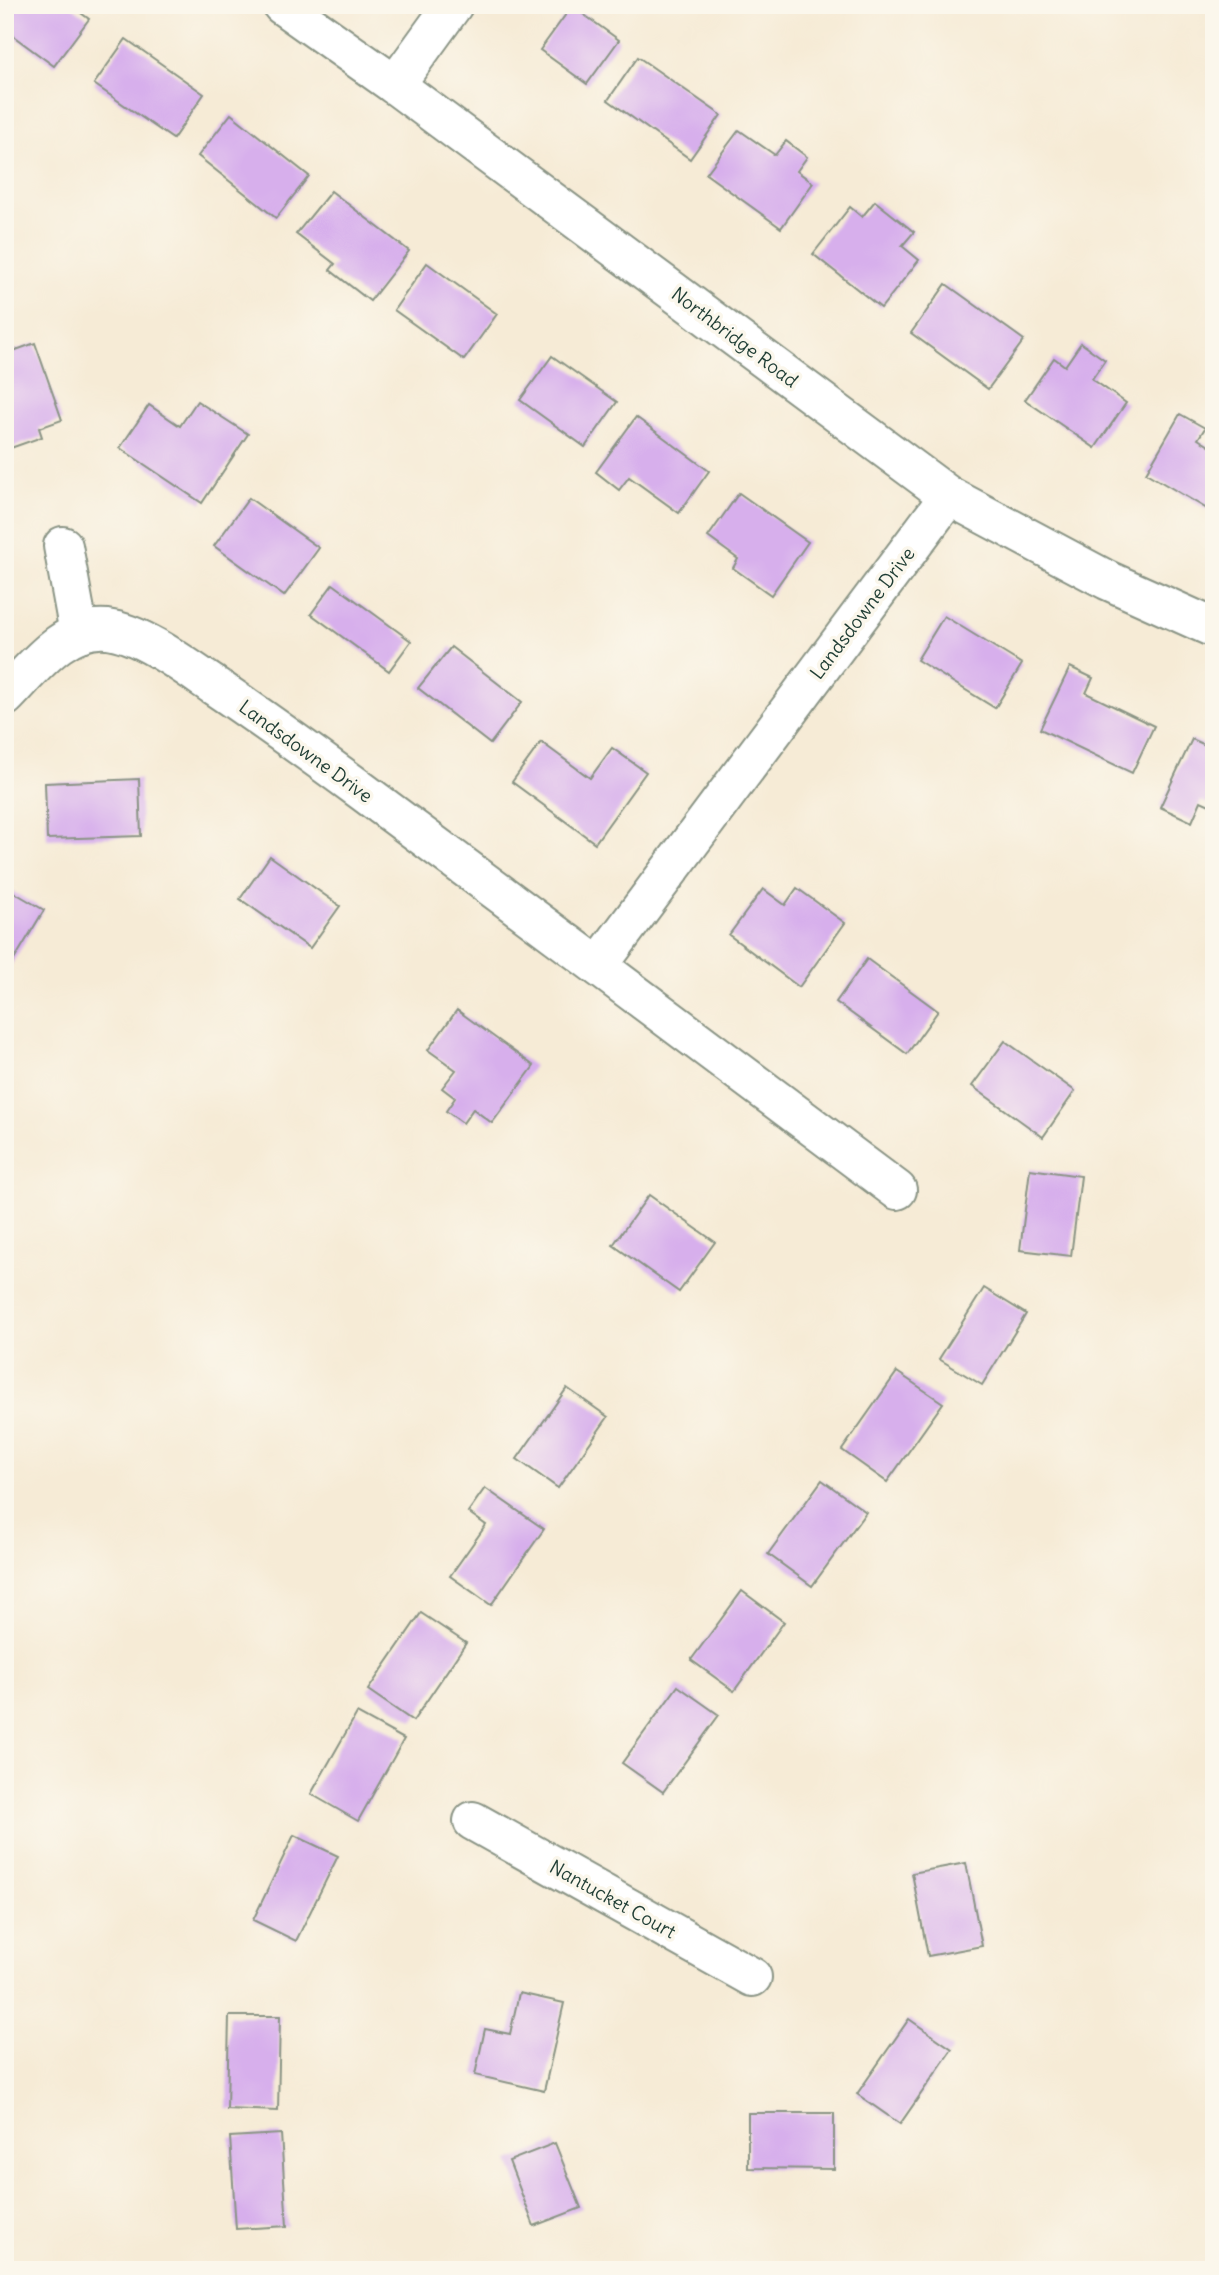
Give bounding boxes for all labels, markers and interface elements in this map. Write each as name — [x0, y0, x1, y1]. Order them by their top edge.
street label: Northbridge Road — [667, 282, 803, 392]
street label: Landsdowne Drive — [804, 542, 920, 684]
street label: Landsdowne Drive — [234, 694, 378, 808]
street label: Nantucket Court — [546, 1854, 680, 1944]

